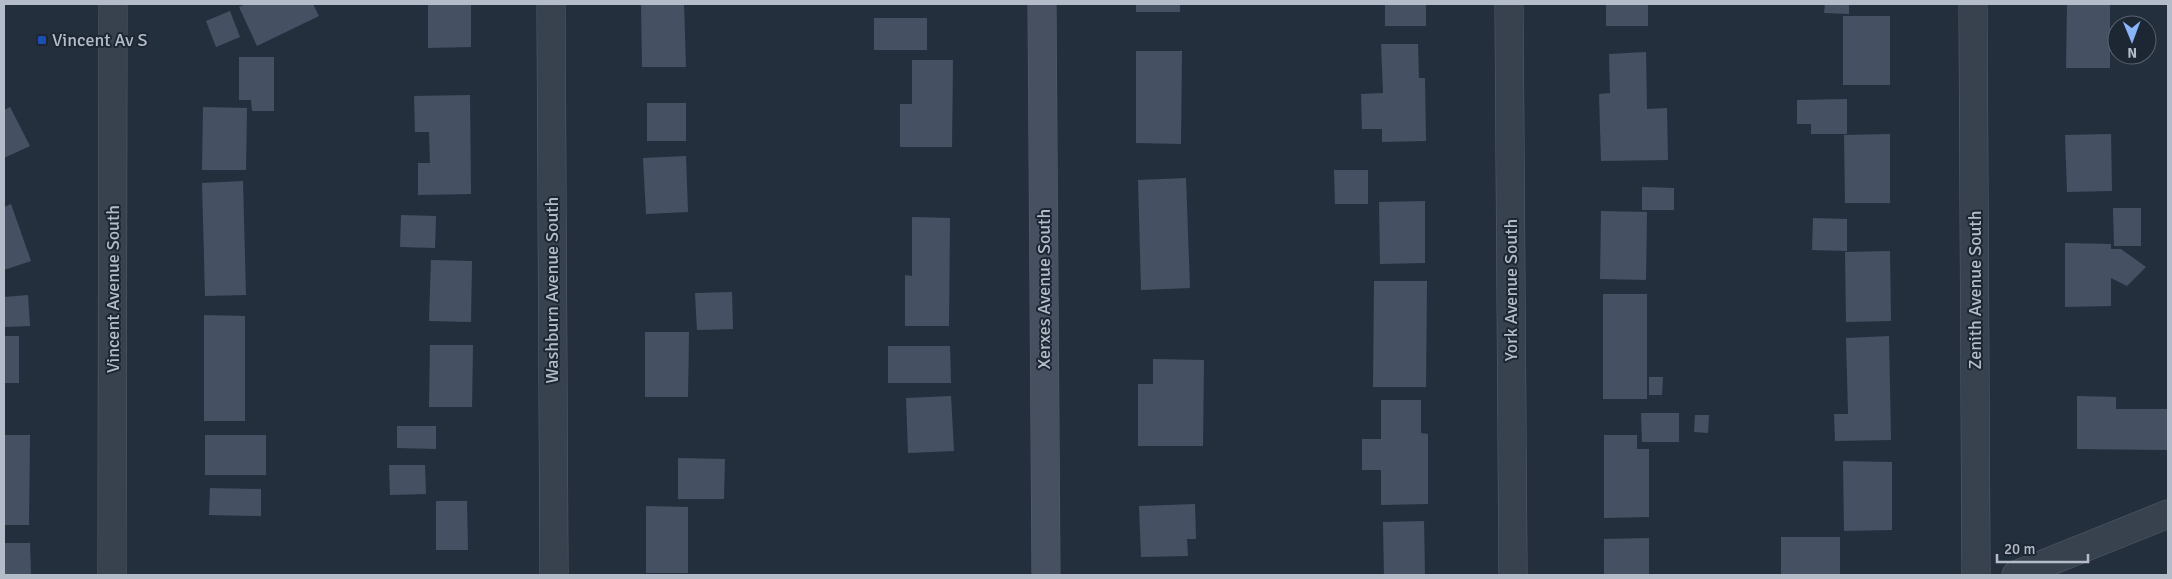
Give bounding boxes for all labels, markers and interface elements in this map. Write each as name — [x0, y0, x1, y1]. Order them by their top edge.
north arrow — [2107, 15, 2157, 65]
place label: Vincent Av S — [52, 29, 147, 51]
marker: Vincent Av S — [36, 34, 48, 46]
text: N — [2127, 44, 2137, 61]
street label: Washburn Avenue South — [541, 197, 563, 383]
street label: Vincent Avenue South — [102, 205, 124, 373]
street label: Xerxes Avenue South — [1033, 209, 1055, 369]
street label: Zenith Avenue South — [1964, 211, 1986, 369]
street label: York Avenue South — [1500, 219, 1522, 361]
scale bar — [1997, 532, 2088, 564]
text: 20 m — [2004, 540, 2035, 558]

